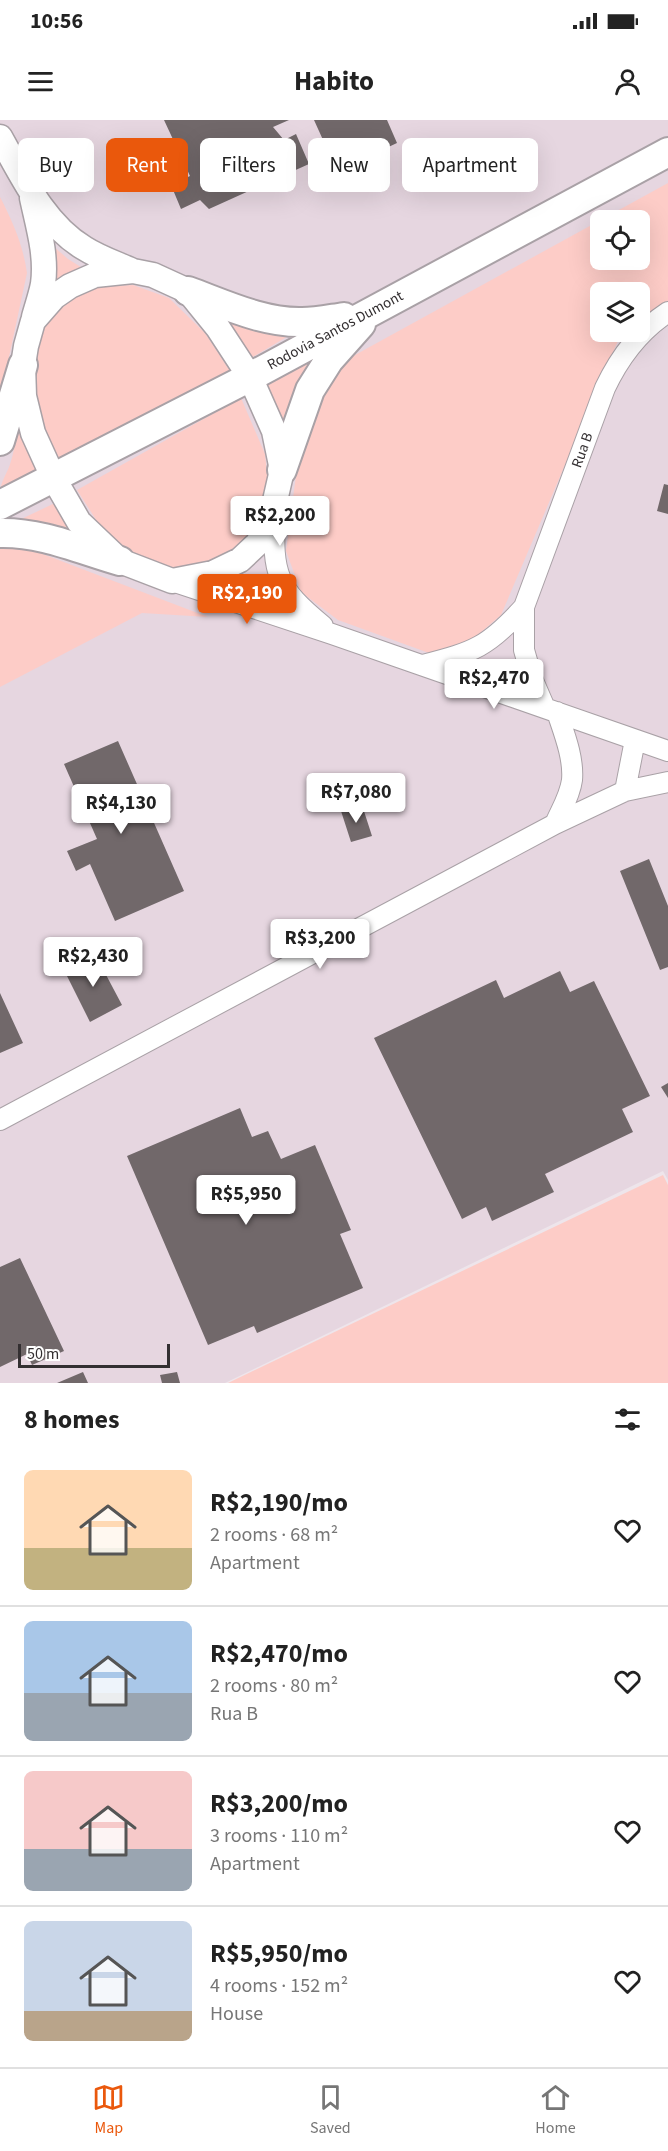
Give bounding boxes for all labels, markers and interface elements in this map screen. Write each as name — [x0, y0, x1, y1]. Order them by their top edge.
text: 10:56 — [30, 5, 83, 37]
text: Habito — [294, 62, 374, 101]
icon: menu — [24, 65, 57, 98]
icon: person — [611, 65, 644, 98]
chip: Buy — [18, 138, 94, 192]
chip: Rent — [106, 138, 188, 192]
chip: Filters — [200, 138, 296, 192]
chip: New — [308, 138, 390, 192]
chip: Apartment — [402, 138, 538, 192]
map controls — [590, 210, 650, 342]
button: locate — [590, 210, 650, 270]
button: layers — [590, 282, 650, 342]
street label: Rodovia Santos Dumont — [263, 286, 407, 375]
street label: Rua B — [566, 429, 599, 471]
pin: R$2,200 — [225, 496, 335, 547]
text: R$2,200 — [244, 501, 316, 529]
pin: R$2,190 — [192, 574, 302, 625]
text: R$2,190 — [211, 579, 283, 607]
pin: R$2,470 — [439, 659, 549, 710]
text: R$2,470 — [458, 664, 530, 692]
pin: R$7,080 — [301, 773, 411, 824]
text: R$7,080 — [320, 778, 392, 806]
pin: R$4,130 — [66, 784, 176, 835]
text: R$4,130 — [85, 789, 157, 817]
pin: R$3,200 — [265, 919, 375, 970]
text: R$3,200 — [284, 924, 356, 952]
pin: R$2,430 — [38, 937, 148, 988]
text: R$2,430 — [57, 942, 129, 970]
pin: R$5,950 — [191, 1175, 301, 1226]
text: R$5,950 — [210, 1180, 282, 1208]
scale bar — [18, 1341, 170, 1368]
text: 50 m — [27, 1343, 59, 1365]
text: 8 homes — [24, 1401, 119, 1438]
icon: filters — [611, 1403, 644, 1436]
text: R$2,190/mo — [210, 1484, 348, 1521]
icon: home — [72, 1494, 144, 1566]
icon: heart — [611, 1514, 644, 1547]
text: 2 rooms · 68 m² — [210, 1521, 338, 1549]
text: Apartment — [210, 1549, 300, 1577]
text: R$2,470/mo — [210, 1635, 348, 1672]
icon: home — [72, 1645, 144, 1717]
icon: heart — [611, 1665, 644, 1698]
text: 2 rooms · 80 m² — [210, 1672, 338, 1700]
text: Rua B — [210, 1700, 258, 1728]
text: R$3,200/mo — [210, 1785, 348, 1822]
icon: home — [72, 1795, 144, 1867]
icon: heart — [611, 1815, 644, 1848]
text: 3 rooms · 110 m² — [210, 1822, 348, 1850]
text: Apartment — [210, 1850, 300, 1878]
text: R$5,950/mo — [210, 1935, 348, 1972]
icon: home — [72, 1945, 144, 2017]
icon: heart — [611, 1965, 644, 1998]
text: 4 rooms · 152 m² — [210, 1972, 348, 2000]
text: House — [210, 2000, 263, 2028]
tab: Map — [92, 2081, 125, 2139]
tab: Saved — [310, 2081, 351, 2139]
tab: Home — [535, 2081, 576, 2139]

